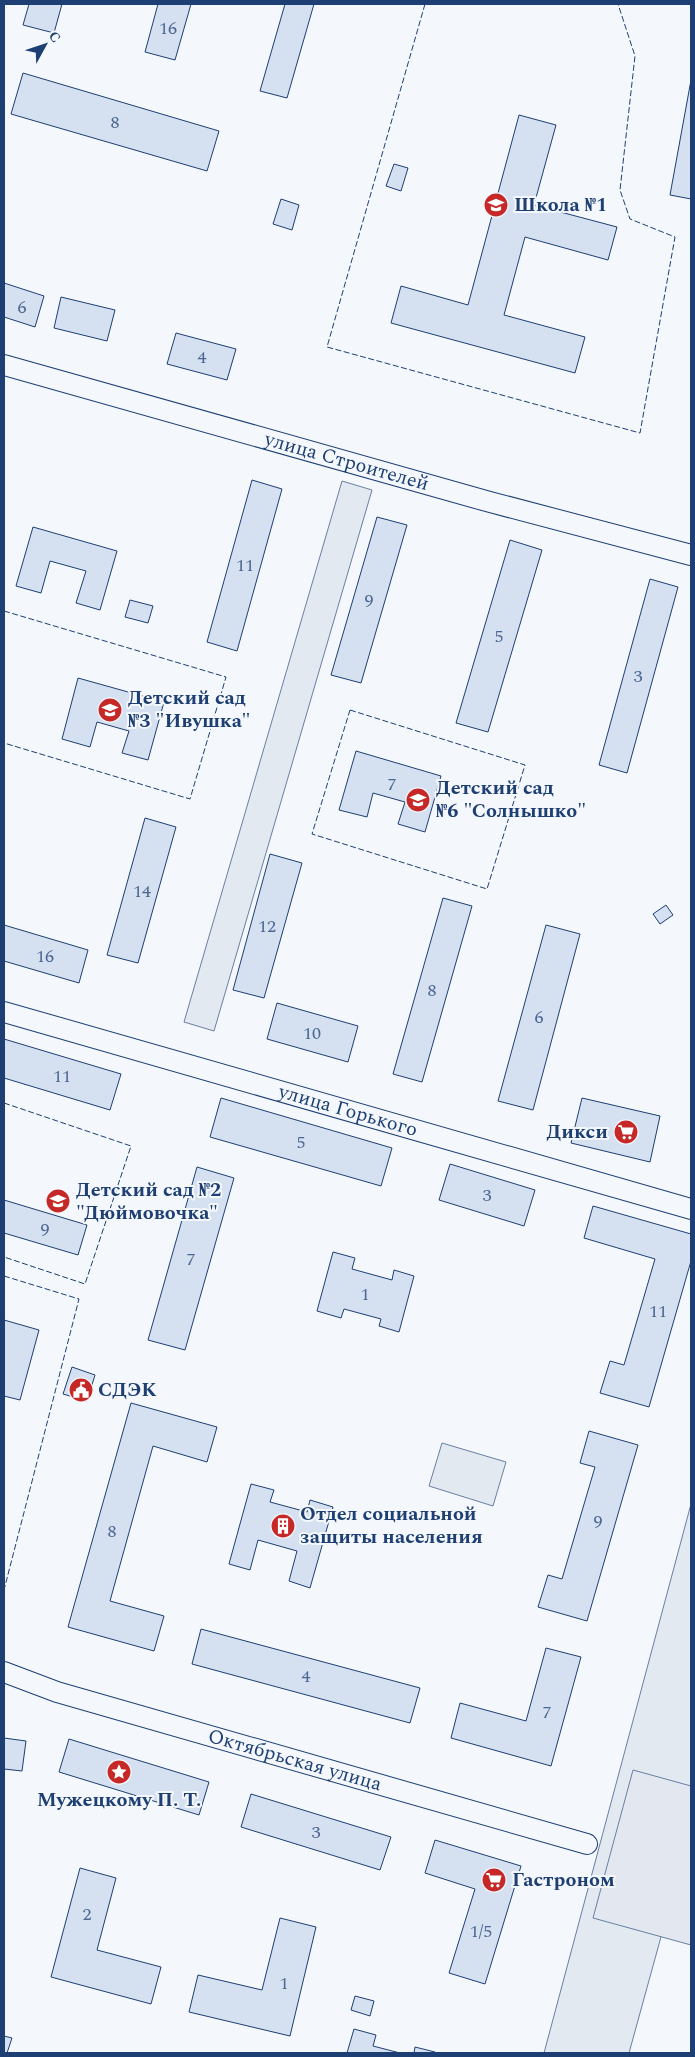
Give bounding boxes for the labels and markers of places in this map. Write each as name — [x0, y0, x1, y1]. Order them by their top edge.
place label: Школа №1 — [514, 190, 607, 220]
school or university icon: Школа №1 — [483, 192, 509, 218]
place label: Детский сад №3 "Ивушка" — [128, 683, 250, 736]
school or university icon: Детский сад №3 "Ивушка" — [97, 697, 123, 723]
place label: Детский сад №6 "Солнышко" — [436, 773, 586, 826]
school or university icon: Детский сад №6 "Солнышко" — [405, 787, 431, 813]
place label: Дикси — [546, 1117, 608, 1147]
supermarket icon: Дикси — [613, 1119, 639, 1145]
place label: Детский сад №2 "Дюймовочка" — [76, 1175, 221, 1228]
school or university icon: Детский сад №2 "Дюймовочка" — [45, 1188, 71, 1214]
place label: СДЭК — [98, 1375, 157, 1405]
public building icon: СДЭК — [68, 1377, 94, 1403]
place label: Отдел социальной защиты населения — [300, 1499, 483, 1552]
building icon: Отдел социальной защиты населения — [270, 1513, 296, 1539]
place icon: Мужецкому П. Т. — [106, 1759, 132, 1785]
place label: Мужецкому П. Т. — [37, 1785, 201, 1815]
place label: Гастроном — [512, 1865, 615, 1895]
supermarket icon: Гастроном — [481, 1867, 507, 1893]

